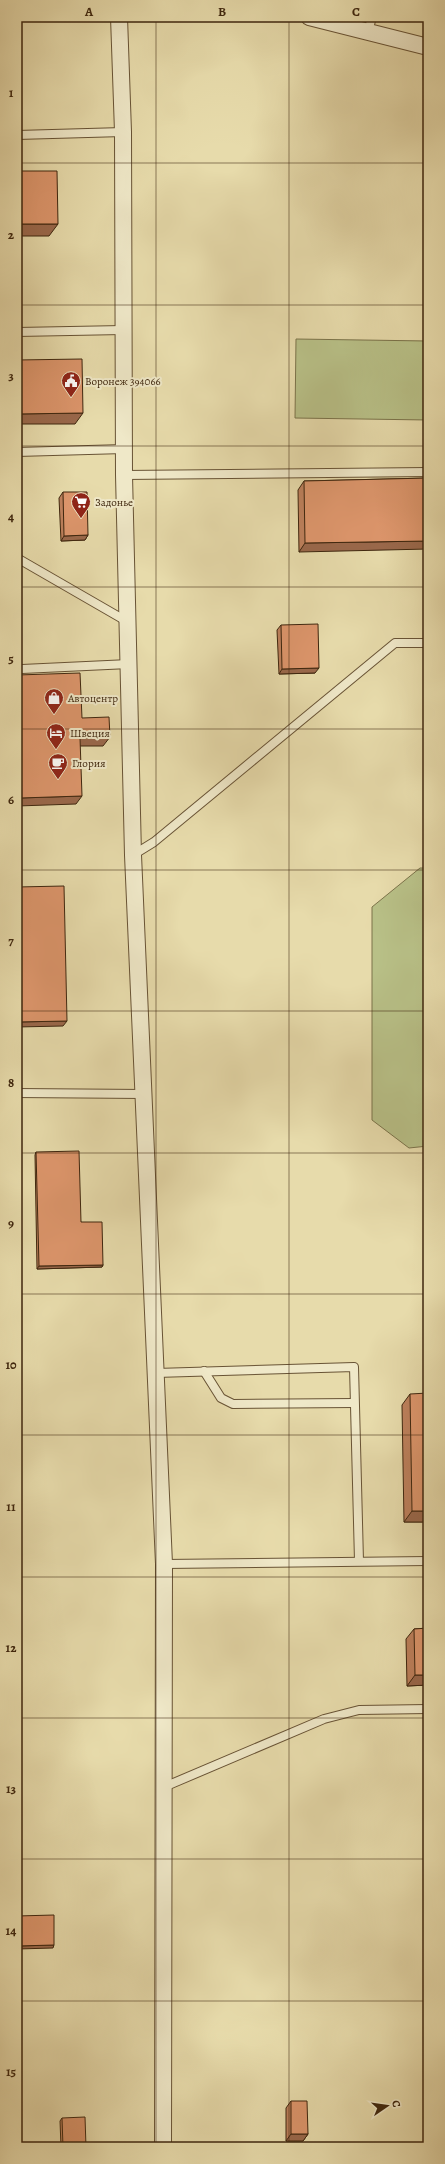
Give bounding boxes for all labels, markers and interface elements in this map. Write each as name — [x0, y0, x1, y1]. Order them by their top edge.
text: A — [84, 3, 94, 20]
text: B — [218, 3, 226, 20]
text: C — [352, 3, 360, 20]
text: 1 — [9, 84, 14, 101]
text: 2 — [8, 226, 15, 243]
text: 3 — [8, 367, 14, 384]
public building icon: Воронеж 394066 — [60, 370, 82, 398]
place label: Воронеж 394066 — [85, 374, 161, 389]
supermarket icon: Задонье — [70, 491, 92, 519]
place label: Задонье — [95, 495, 133, 510]
text: 4 — [8, 508, 14, 525]
text: 5 — [8, 650, 14, 667]
shop icon: Автоцентр — [43, 687, 65, 715]
place label: Автоцентр — [67, 691, 118, 706]
hotel icon: Швеция — [45, 722, 67, 750]
place label: Швеция — [70, 726, 110, 741]
cafe icon: Глория — [47, 752, 69, 780]
place label: Глория — [72, 756, 105, 771]
text: 6 — [8, 791, 14, 808]
text: 7 — [8, 932, 14, 949]
text: 8 — [8, 1074, 14, 1091]
text: 9 — [8, 1215, 14, 1232]
text: 10 — [5, 1356, 17, 1373]
text: 11 — [6, 1498, 16, 1515]
text: 12 — [6, 1639, 17, 1656]
text: 13 — [6, 1780, 17, 1797]
text: 14 — [6, 1922, 16, 1939]
text: 15 — [6, 2063, 17, 2080]
north arrow — [367, 2086, 407, 2126]
text: С — [388, 2099, 404, 2109]

